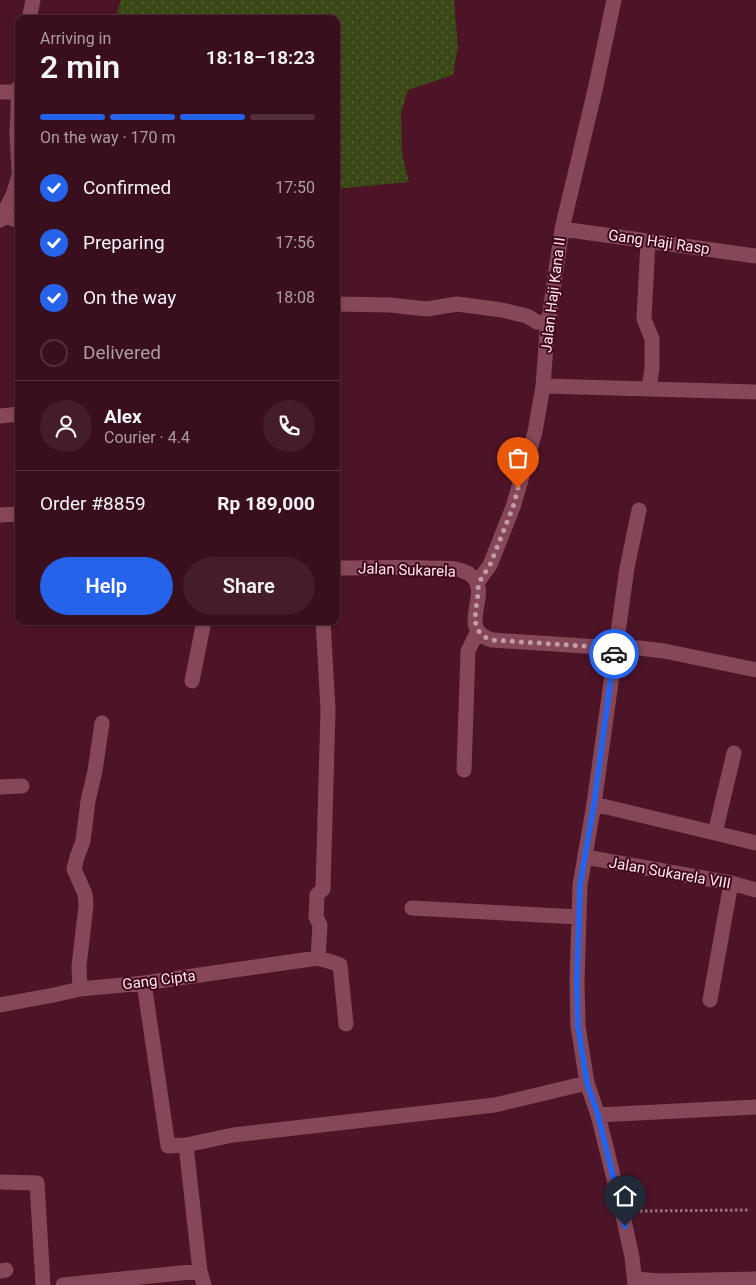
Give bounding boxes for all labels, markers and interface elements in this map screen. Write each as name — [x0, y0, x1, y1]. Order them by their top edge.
text: Arriving in — [40, 29, 111, 48]
text: 18:18–18:23 — [206, 46, 315, 69]
text: 2 min — [40, 48, 120, 86]
text: On the way · 170 m — [40, 128, 176, 147]
icon: check — [40, 174, 68, 202]
text: Confirmed — [83, 176, 171, 199]
text: 17:50 — [275, 178, 315, 197]
street label: Gang Haji Rasp — [607, 226, 711, 258]
icon: check — [40, 229, 68, 257]
text: Preparing — [83, 231, 165, 254]
text: 17:56 — [275, 233, 315, 252]
street label: Jalan Haji Kana II — [537, 236, 569, 354]
icon: check — [40, 284, 68, 312]
text: On the way — [83, 286, 176, 309]
text: 18:08 — [275, 288, 315, 307]
text: Delivered — [83, 341, 161, 364]
button: person — [40, 400, 92, 452]
button: phone — [263, 400, 315, 452]
text: Alex — [104, 405, 142, 428]
text: Courier · 4.4 — [104, 428, 190, 447]
pin — [497, 437, 539, 488]
icon: bag — [504, 444, 532, 472]
text: Order #8859 — [40, 492, 146, 515]
text: Rp 189,000 — [217, 492, 315, 515]
button: Help — [40, 557, 173, 615]
button: Share — [183, 557, 315, 615]
street label: Jalan Sukarela — [358, 559, 456, 581]
courier — [589, 629, 639, 679]
icon: car — [600, 640, 628, 668]
street label: Jalan Sukarela VIII — [608, 853, 732, 893]
street label: Gang Cipta — [121, 967, 197, 993]
pin — [604, 1175, 646, 1226]
icon: home — [611, 1182, 639, 1210]

